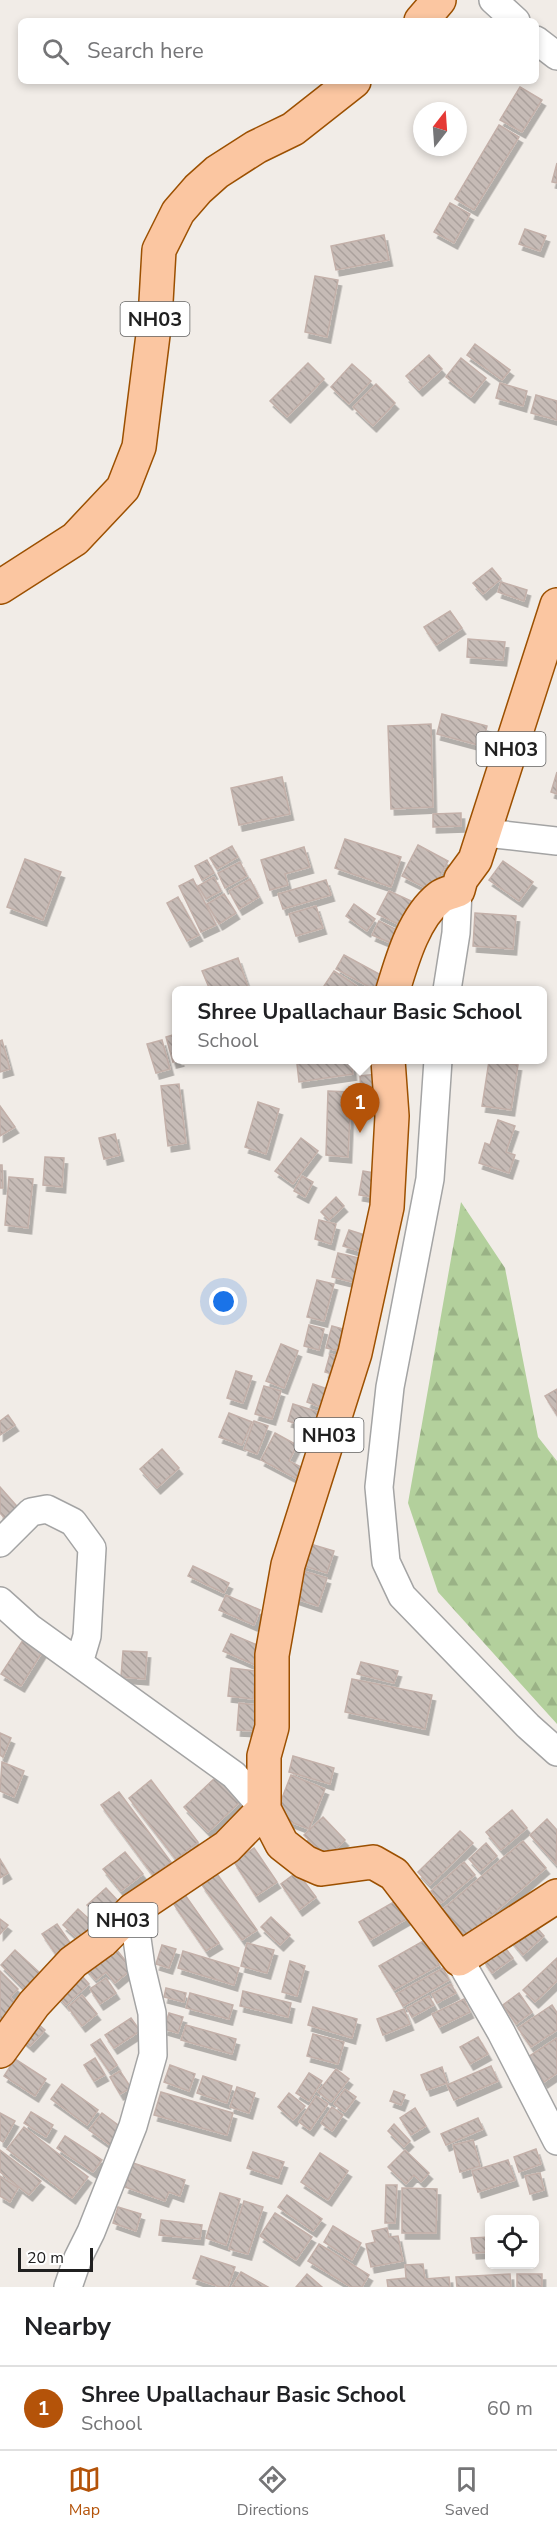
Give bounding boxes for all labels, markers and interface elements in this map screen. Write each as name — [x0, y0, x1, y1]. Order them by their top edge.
search box — [18, 18, 539, 84]
icon: search — [39, 35, 72, 68]
text: Search here — [87, 36, 204, 66]
north arrow — [413, 102, 467, 156]
road number: NH03 — [120, 302, 190, 336]
road number: NH03 — [476, 732, 546, 766]
popup — [172, 986, 547, 1064]
text: Shree Upallachaur Basic School — [197, 997, 522, 1027]
text: School — [197, 1027, 258, 1054]
pin: 1 — [340, 1084, 380, 1133]
your location — [209, 1287, 238, 1316]
road number: NH03 — [294, 1418, 364, 1452]
road number: NH03 — [88, 1903, 158, 1937]
map controls — [485, 2215, 539, 2269]
button: locate — [485, 2215, 539, 2269]
scale bar — [18, 2245, 93, 2272]
text: 20 m — [27, 2247, 64, 2269]
text: Nearby — [24, 2309, 111, 2344]
text: Shree Upallachaur Basic School — [81, 2380, 405, 2410]
text: 1 — [38, 2395, 50, 2422]
text: 60 m — [487, 2395, 533, 2422]
text: School — [81, 2410, 142, 2437]
tab: Map — [68, 2463, 101, 2521]
tab: Directions — [237, 2463, 309, 2521]
tab: Saved — [445, 2463, 489, 2521]

